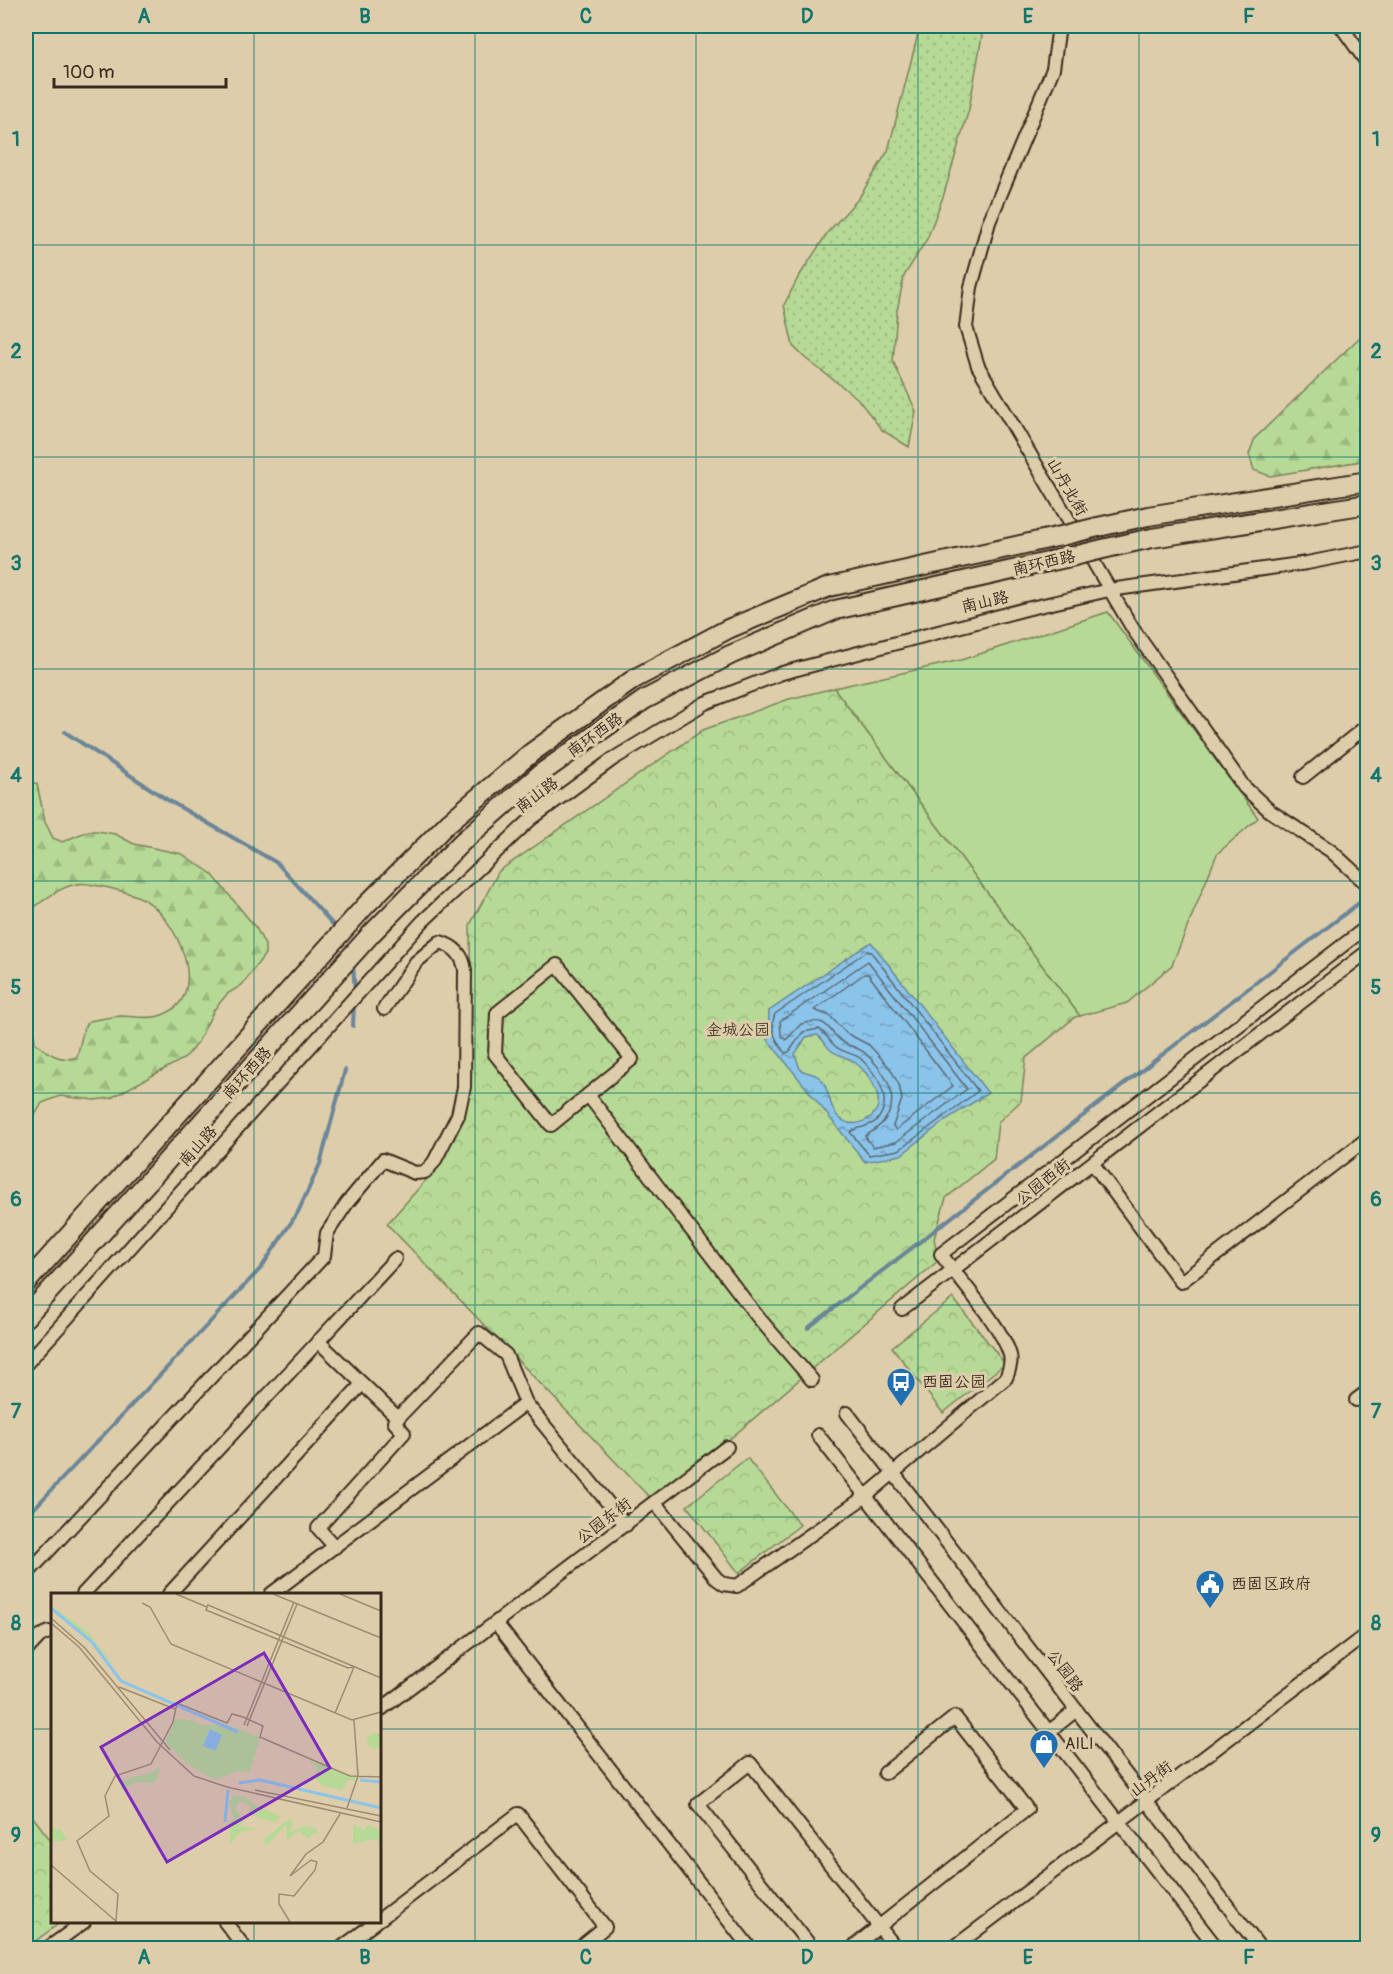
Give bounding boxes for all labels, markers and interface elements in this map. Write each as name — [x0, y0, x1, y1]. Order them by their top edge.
text: A — [138, 4, 151, 29]
text: B — [359, 4, 371, 29]
text: C — [580, 4, 592, 29]
text: D — [801, 4, 814, 29]
text: E — [1023, 4, 1034, 29]
text: F — [1243, 4, 1255, 29]
scale bar — [54, 51, 226, 89]
text: 100 m — [63, 61, 115, 84]
text: 1 — [12, 127, 20, 152]
text: 1 — [1372, 127, 1380, 152]
text: 2 — [10, 339, 22, 364]
text: 2 — [1370, 339, 1382, 364]
street label: 山丹北街 — [1042, 454, 1092, 520]
street label: 南环西路 — [1011, 546, 1077, 580]
text: 3 — [10, 551, 22, 576]
text: 3 — [1370, 551, 1382, 576]
street label: 南山路 — [959, 587, 1011, 617]
street label: 南环西路 — [563, 708, 627, 762]
text: 4 — [10, 763, 22, 788]
text: 4 — [1370, 763, 1382, 788]
street label: 南山路 — [512, 773, 562, 817]
text: 5 — [11, 975, 22, 1000]
text: 5 — [1371, 975, 1382, 1000]
park label: 金城公园 — [706, 1020, 770, 1040]
street label: 南环西路 — [218, 1043, 276, 1103]
street label: 南山路 — [175, 1121, 221, 1171]
street label: 公园西街 — [1012, 1154, 1074, 1210]
text: 6 — [10, 1187, 22, 1212]
text: 6 — [1370, 1187, 1382, 1212]
bus stop icon: 西固公园 — [885, 1366, 917, 1408]
place label: 西固公园 — [922, 1372, 986, 1392]
text: 7 — [11, 1399, 22, 1424]
text: 7 — [1371, 1399, 1382, 1424]
street label: 公园东街 — [572, 1494, 636, 1548]
public building icon: 西固区政府 — [1194, 1568, 1226, 1610]
place label: 西固区政府 — [1231, 1574, 1311, 1594]
inset map — [51, 1593, 381, 1923]
text: 8 — [11, 1611, 21, 1636]
text: 8 — [1371, 1611, 1381, 1636]
street label: 公园路 — [1043, 1646, 1087, 1696]
shop icon: AILI — [1028, 1728, 1060, 1770]
place label: AILI — [1065, 1734, 1093, 1754]
street label: 山丹街 — [1126, 1757, 1176, 1801]
text: 9 — [11, 1823, 21, 1848]
text: 9 — [1371, 1823, 1381, 1848]
text: A — [138, 1945, 151, 1970]
text: B — [359, 1945, 371, 1970]
text: C — [580, 1945, 592, 1970]
text: D — [801, 1945, 814, 1970]
text: E — [1023, 1945, 1034, 1970]
text: F — [1243, 1945, 1255, 1970]

